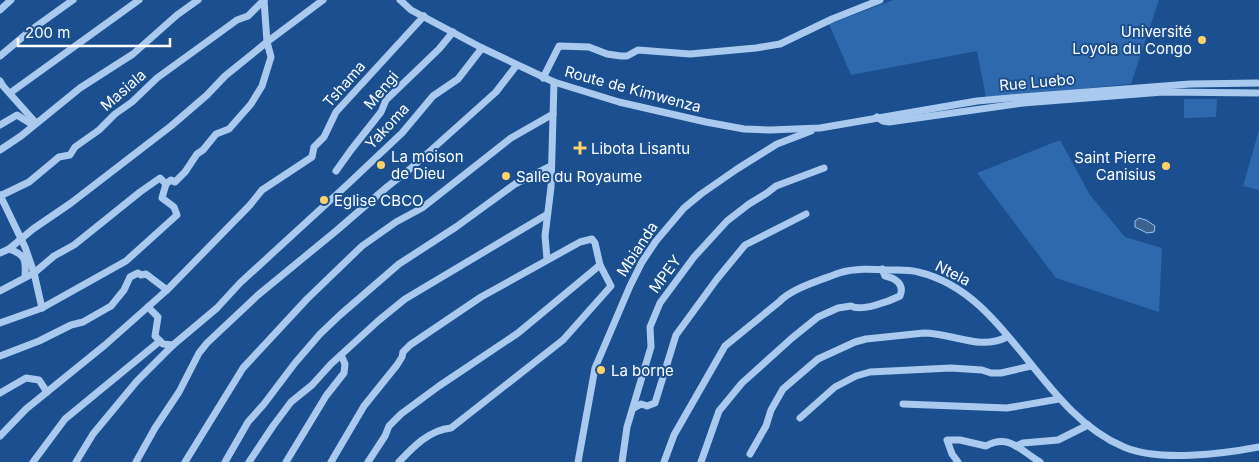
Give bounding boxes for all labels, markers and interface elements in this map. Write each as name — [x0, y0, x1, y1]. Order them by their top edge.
scale bar — [18, 15, 170, 47]
place label: Université Loyola du Congo — [1072, 22, 1192, 58]
text: 200 m — [25, 23, 70, 42]
marker: Université Loyola du Congo — [1196, 34, 1208, 46]
street label: Tshama — [319, 57, 369, 111]
street label: Route de Kimwenza — [563, 62, 703, 116]
street label: Masiala — [96, 65, 150, 115]
street label: Mengi — [360, 67, 402, 113]
street label: Rue Luebo — [998, 69, 1076, 95]
street label: Yakoma — [361, 99, 413, 153]
place label: Libota Lisantu — [591, 139, 690, 158]
marker: Libota Lisantu — [573, 141, 587, 155]
place label: La moison de Dieu — [391, 147, 464, 183]
place label: Saint Pierre Canisius — [1074, 148, 1156, 184]
marker: La moison de Dieu — [375, 159, 387, 171]
marker: Saint Pierre Canisius — [1160, 160, 1172, 172]
place label: Salle du Royaume — [516, 167, 642, 186]
marker: Salle du Royaume — [500, 170, 512, 182]
place label: Eglise CBCO — [334, 191, 424, 210]
marker: Eglise CBCO — [318, 194, 330, 206]
street label: Mbianda — [612, 218, 662, 280]
street label: MPEY — [645, 251, 685, 297]
street label: Ntela — [932, 256, 974, 290]
place label: La borne — [611, 361, 674, 380]
marker: La borne — [595, 364, 607, 376]

